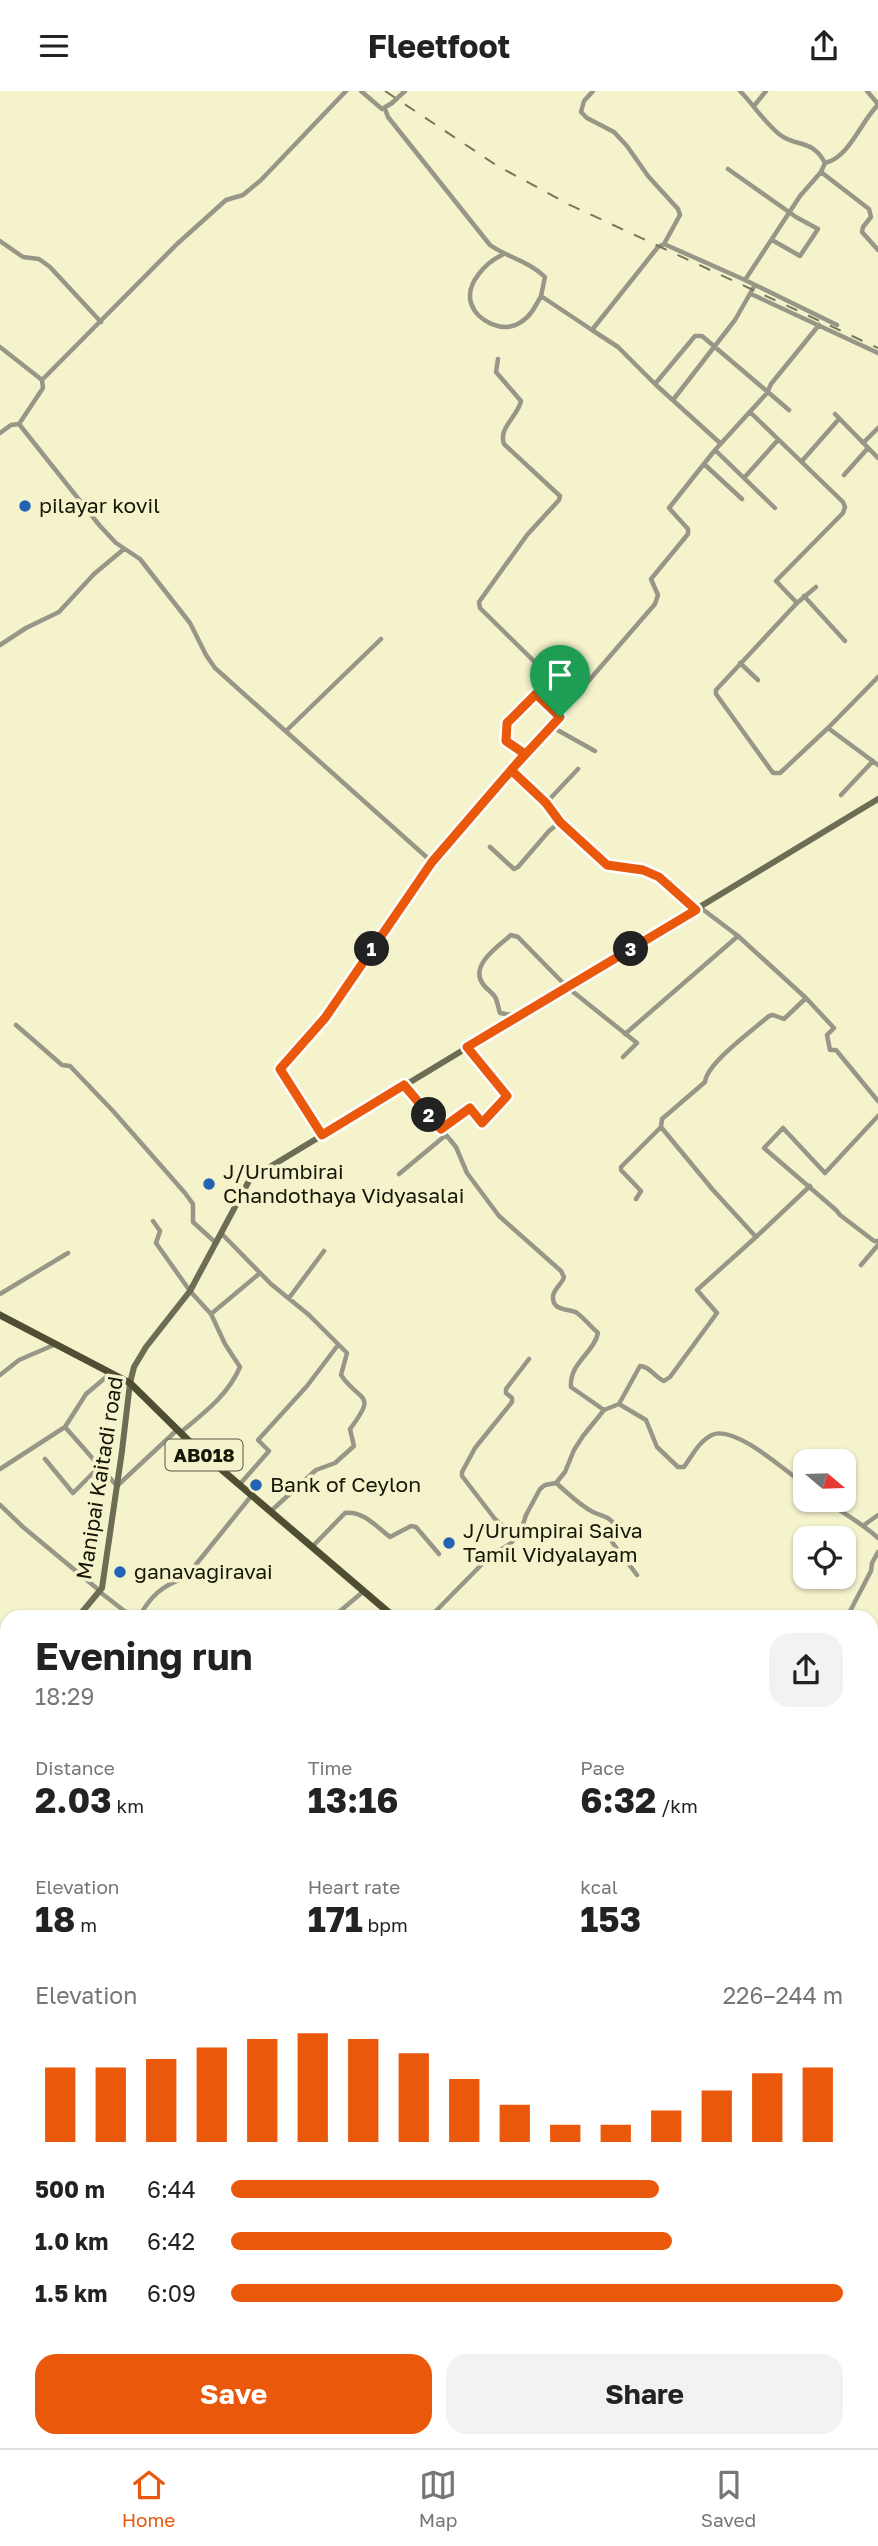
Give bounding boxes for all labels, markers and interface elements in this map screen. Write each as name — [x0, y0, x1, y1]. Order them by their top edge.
icon: menu — [35, 27, 73, 65]
text: Fleetfoot — [368, 27, 510, 65]
icon: share — [805, 27, 843, 65]
place label: pilayar kovil — [39, 492, 160, 518]
marker: pilayar kovil — [17, 498, 33, 514]
pin — [530, 645, 590, 717]
icon: arrive — [541, 656, 579, 694]
pin: 1 — [354, 931, 390, 967]
pin: 3 — [614, 931, 648, 967]
text: 1 — [367, 937, 376, 960]
text: 3 — [625, 937, 636, 960]
pin: 2 — [412, 1097, 446, 1133]
text: 2 — [423, 1103, 434, 1126]
place label: J/Urumbirai Chandothaya Vidyasalai — [223, 1158, 464, 1208]
marker: J/Urumbirai Chandothaya Vidyasalai — [201, 1176, 217, 1192]
street label: Manipai Kaitadi road — [70, 1374, 128, 1581]
road number: AB018 — [166, 1439, 242, 1471]
north arrow — [793, 1449, 856, 1512]
map controls — [793, 1449, 856, 1589]
place label: Bank of Ceylon — [270, 1471, 421, 1497]
marker: Bank of Ceylon — [248, 1477, 264, 1493]
place label: J/Urumpirai Saiva Tamil Vidyalayam — [463, 1517, 643, 1567]
button: locate — [793, 1526, 856, 1589]
marker: J/Urumpirai Saiva Tamil Vidyalayam — [441, 1535, 457, 1551]
place label: ganavagiravai — [134, 1558, 273, 1584]
marker: ganavagiravai — [112, 1564, 128, 1580]
text: Evening run — [35, 1633, 253, 1678]
button: share — [769, 1633, 843, 1707]
text: 18:29 — [35, 1682, 94, 1710]
text: Distance — [35, 1756, 115, 1779]
text: Time — [308, 1756, 352, 1779]
text: Pace — [580, 1756, 625, 1779]
text: 2.03 — [35, 1779, 112, 1821]
text: 13:16 — [308, 1779, 398, 1821]
text: 6:32 — [580, 1779, 656, 1821]
text: km — [112, 1794, 144, 1817]
text: /km — [656, 1794, 698, 1817]
text: Elevation — [35, 1875, 120, 1898]
text: Heart rate — [308, 1875, 400, 1898]
text: kcal — [580, 1875, 618, 1898]
text: 18 — [35, 1898, 75, 1940]
text: 171 — [308, 1898, 363, 1940]
text: 153 — [580, 1898, 641, 1940]
text: m — [75, 1913, 97, 1936]
text: bpm — [363, 1913, 408, 1936]
text: Elevation — [35, 1981, 137, 2009]
text: 226–244 m — [723, 1981, 843, 2009]
text: 500 m — [35, 2175, 105, 2203]
text: 6:44 — [147, 2175, 196, 2203]
text: 1.0 km — [35, 2227, 108, 2255]
text: 6:42 — [147, 2227, 195, 2255]
text: 1.5 km — [35, 2279, 107, 2307]
text: 6:09 — [147, 2279, 196, 2307]
button: Save — [35, 2354, 432, 2434]
button: Share — [446, 2354, 843, 2434]
tab: Home — [122, 2466, 175, 2531]
tab: Map — [419, 2466, 457, 2531]
tab: Saved — [701, 2466, 756, 2531]

